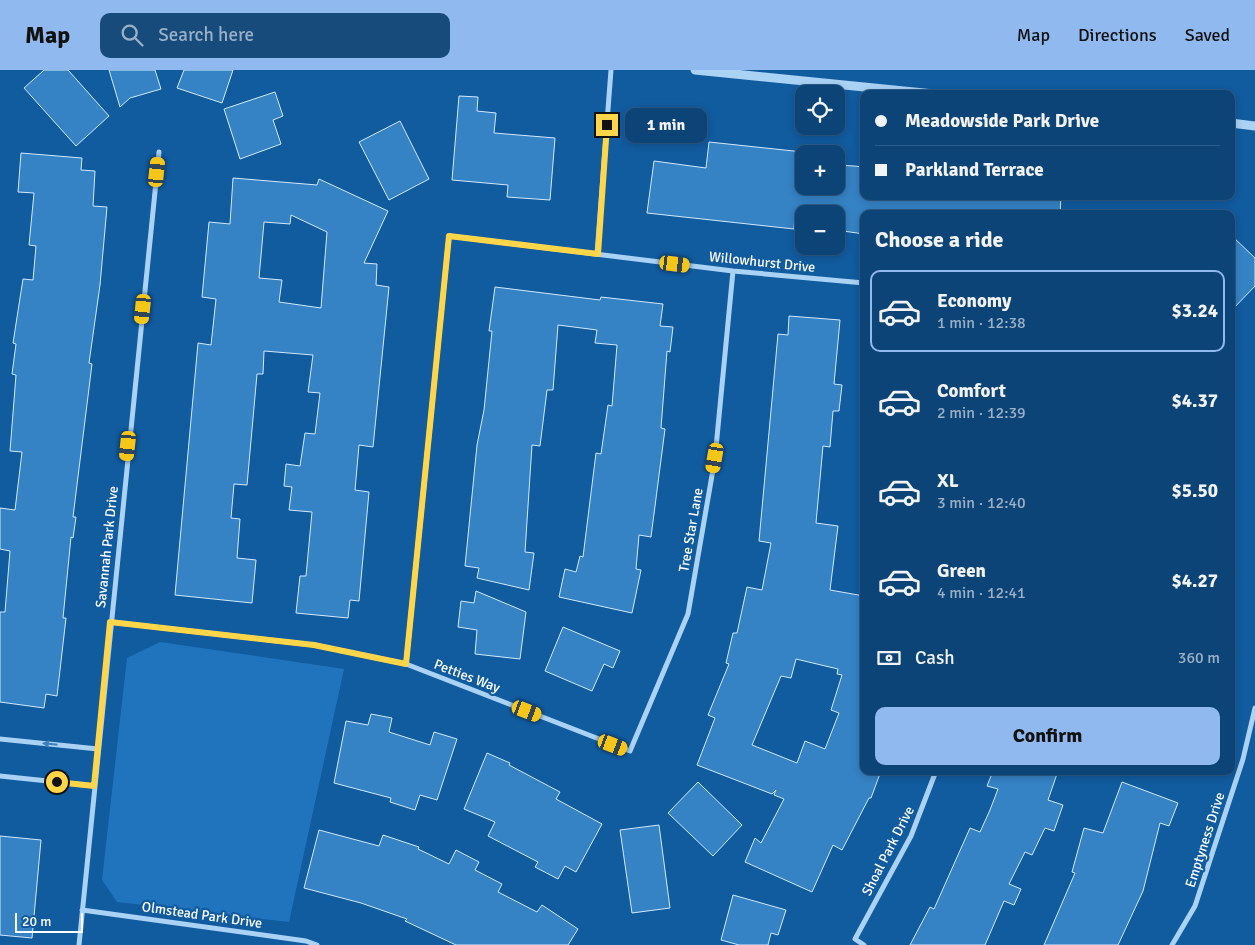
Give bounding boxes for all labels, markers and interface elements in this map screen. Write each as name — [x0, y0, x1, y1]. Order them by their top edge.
search box — [100, 13, 450, 58]
text: Map — [25, 20, 70, 50]
icon: search — [118, 21, 146, 49]
text: Search here — [158, 23, 254, 47]
text: Map — [1017, 24, 1050, 46]
text: Directions — [1078, 24, 1157, 46]
text: Saved — [1185, 24, 1230, 46]
map controls — [795, 85, 845, 255]
button: locate — [795, 85, 845, 135]
callout: 1 min — [624, 108, 707, 142]
text: Meadowside Park Drive — [905, 109, 1099, 133]
route end — [596, 114, 618, 136]
text: 1 min — [647, 115, 685, 135]
button: + — [795, 145, 845, 195]
car — [147, 156, 166, 188]
text: Parkland Terrace — [905, 158, 1044, 182]
button: − — [795, 205, 845, 255]
text: Choose a ride — [875, 226, 1003, 253]
street label: Willowhurst Drive — [708, 248, 816, 276]
car — [659, 255, 690, 273]
icon: car — [877, 289, 922, 334]
text: Economy — [937, 289, 1011, 313]
car — [133, 293, 152, 325]
text: $3.24 — [1172, 299, 1218, 323]
text: 1 min · 12:38 — [937, 313, 1026, 333]
icon: car — [877, 379, 922, 424]
text: Comfort — [937, 379, 1006, 403]
text: $4.37 — [1172, 389, 1218, 413]
text: 2 min · 12:39 — [937, 403, 1026, 423]
car — [118, 430, 137, 462]
car — [705, 442, 724, 474]
icon: car — [877, 469, 922, 514]
text: XL — [937, 469, 959, 493]
text: $5.50 — [1172, 479, 1218, 503]
street label: Savannah Park Drive — [92, 485, 122, 609]
street label: Tree Star Lane — [675, 487, 707, 573]
text: 3 min · 12:40 — [937, 493, 1026, 513]
icon: car — [877, 559, 922, 604]
text: Green — [937, 559, 986, 583]
text: $4.27 — [1172, 569, 1218, 593]
text: 4 min · 12:41 — [937, 583, 1026, 603]
icon: cash — [875, 644, 903, 672]
text: Cash — [915, 646, 955, 670]
text: 360 m — [1178, 648, 1220, 668]
street label: Petties Way — [432, 656, 503, 697]
car — [510, 699, 543, 723]
button: Confirm — [875, 707, 1220, 765]
car — [596, 733, 629, 757]
one-way arrow — [42, 740, 58, 748]
route start — [46, 771, 68, 793]
street label: Emptyness Drive — [1182, 790, 1228, 890]
street label: Shoal Park Drive — [858, 803, 918, 899]
street label: Olmstead Park Drive — [141, 898, 263, 932]
scale bar — [15, 910, 82, 933]
text: 20 m — [22, 913, 51, 930]

